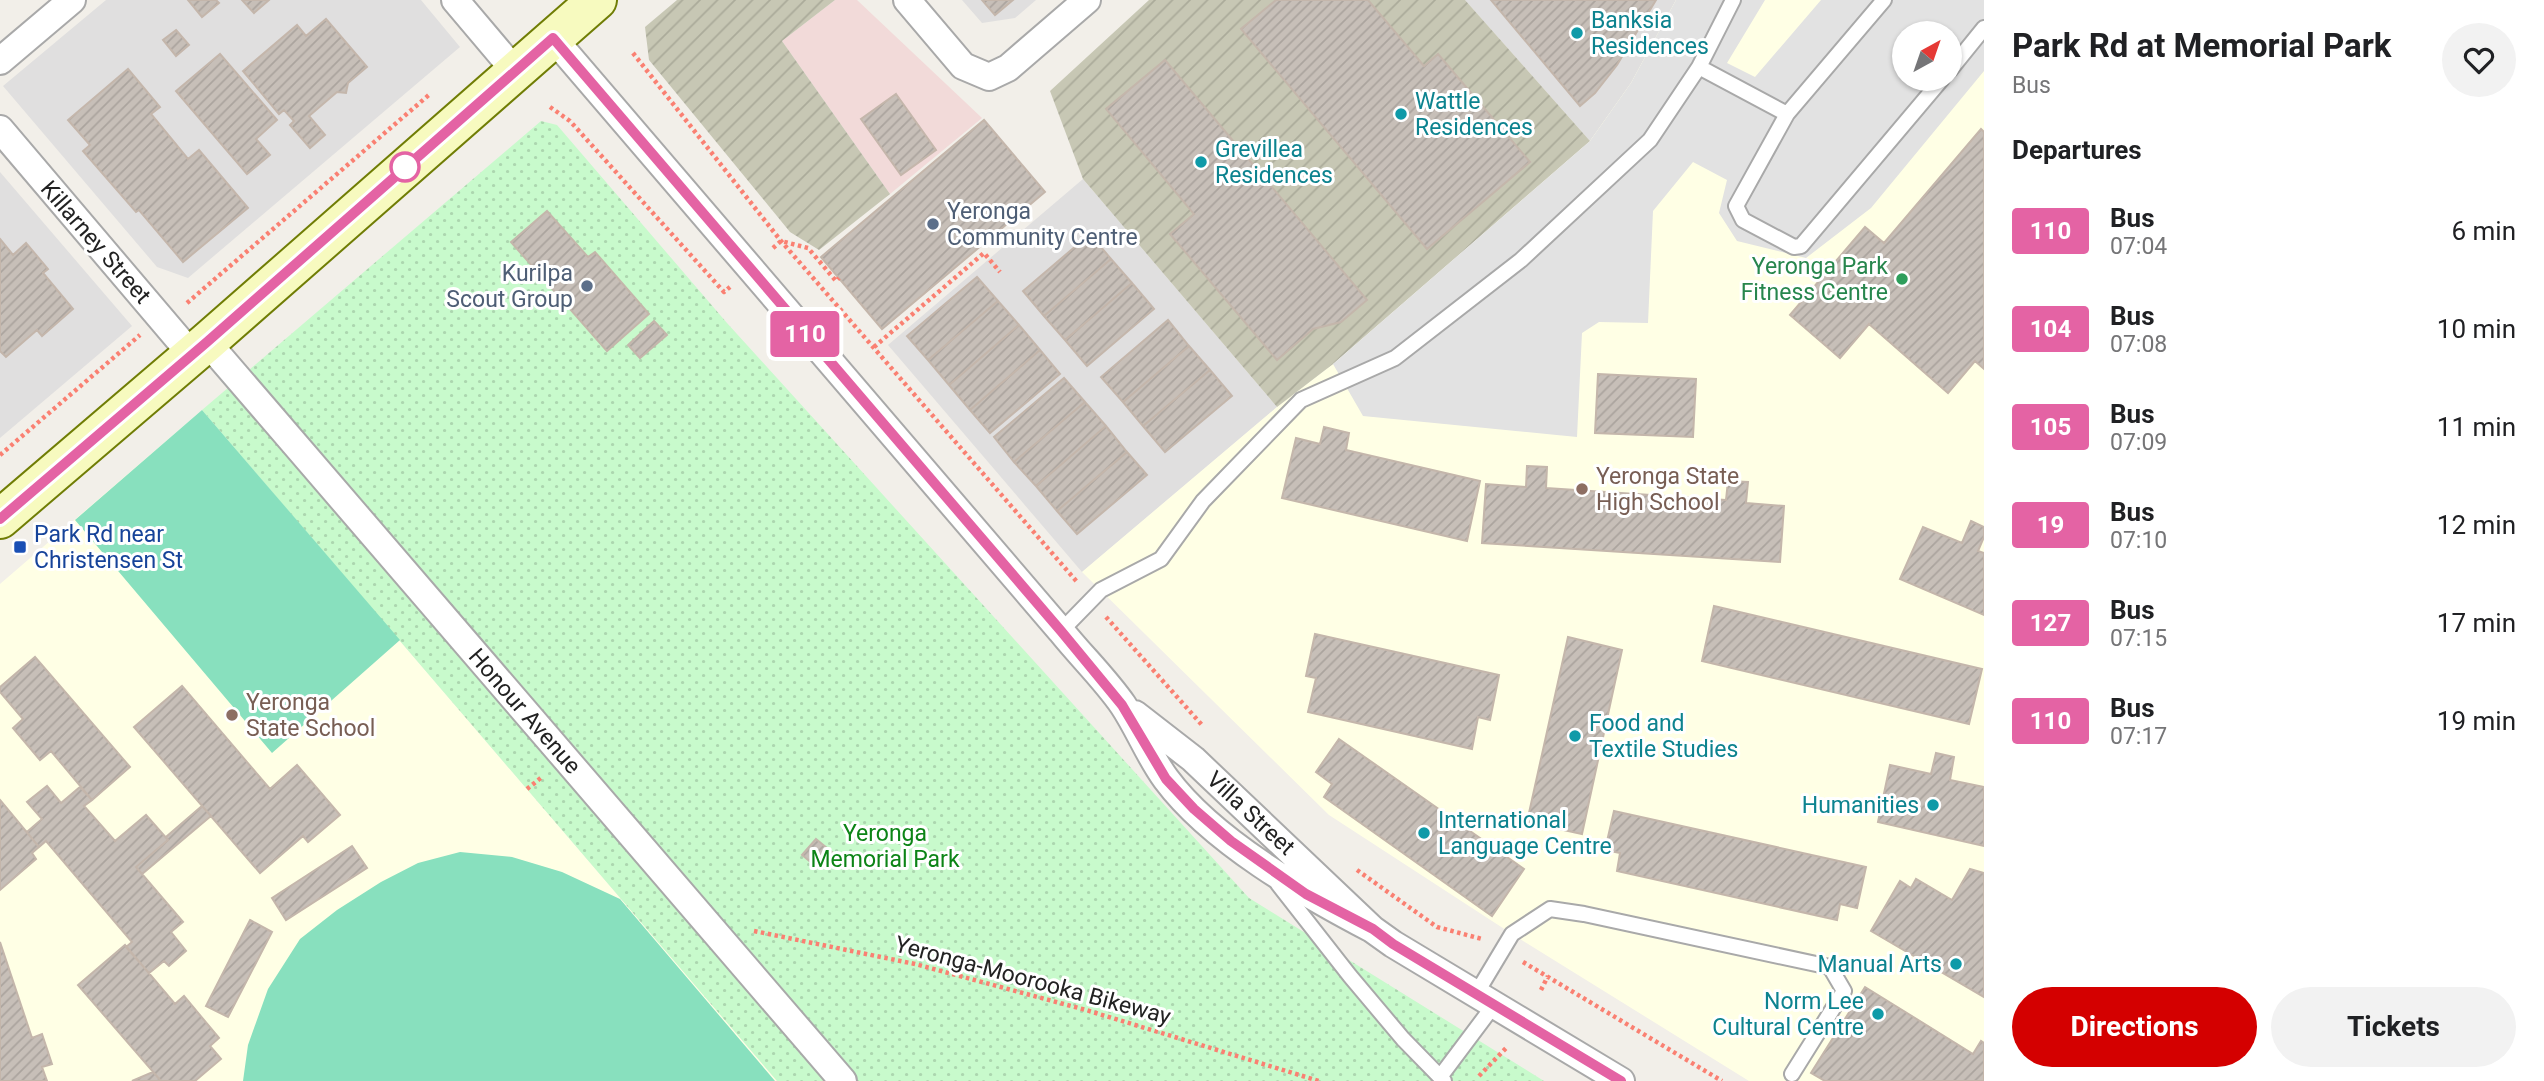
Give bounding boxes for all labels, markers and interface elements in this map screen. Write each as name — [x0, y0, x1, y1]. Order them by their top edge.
place label: Banksia Residences — [1591, 7, 1709, 60]
north arrow — [1892, 21, 1962, 91]
map controls — [1892, 21, 1962, 91]
button: heart — [2442, 23, 2516, 97]
marker: Banksia Residences — [1569, 25, 1585, 41]
text: Park Rd at Memorial Park — [2012, 26, 2391, 65]
text: Bus — [2012, 72, 2051, 99]
place label: Wattle Residences — [1415, 88, 1533, 141]
marker: Wattle Residences — [1393, 106, 1409, 122]
text: Departures — [2012, 135, 2142, 165]
place label: Grevillea Residences — [1215, 136, 1333, 189]
unlabelled marker — [390, 152, 420, 182]
marker: Grevillea Residences — [1193, 154, 1209, 170]
street label: Killarney Street — [35, 176, 156, 309]
place label: Yeronga Community Centre — [947, 198, 1138, 251]
text: Bus — [2110, 203, 2155, 233]
marker: Yeronga Community Centre — [925, 216, 941, 232]
text: 6 min — [2451, 216, 2516, 246]
text: 110 — [2030, 217, 2071, 245]
text: 07:04 — [2110, 233, 2167, 260]
place label: Yeronga Park Fitness Centre — [1741, 253, 1888, 306]
place label: Kurilpa Scout Group — [446, 260, 573, 313]
marker: Yeronga Park Fitness Centre — [1894, 271, 1910, 287]
marker: Kurilpa Scout Group — [579, 278, 595, 294]
text: Bus — [2110, 301, 2155, 331]
line badge: 110 — [765, 311, 845, 357]
text: 10 min — [2437, 314, 2516, 344]
text: 104 — [2030, 315, 2071, 343]
text: 110 — [784, 320, 826, 348]
text: 07:08 — [2110, 331, 2167, 358]
text: Bus — [2110, 399, 2155, 429]
text: 11 min — [2437, 412, 2516, 442]
text: 105 — [2030, 413, 2071, 441]
text: 07:09 — [2110, 429, 2167, 456]
place label: Yeronga State High School — [1596, 463, 1739, 516]
marker: Yeronga State High School — [1574, 481, 1590, 497]
text: Bus — [2110, 497, 2155, 527]
text: 12 min — [2437, 510, 2516, 540]
text: 19 — [2037, 511, 2064, 539]
place label: Park Rd near Christensen St — [34, 521, 183, 574]
text: 07:10 — [2110, 527, 2167, 554]
marker: Park Rd near Christensen St — [12, 539, 28, 555]
text: Bus — [2110, 595, 2155, 625]
text: 17 min — [2437, 608, 2516, 638]
text: 127 — [2030, 609, 2071, 637]
text: 07:15 — [2110, 625, 2167, 652]
street label: Honour Avenue — [463, 643, 586, 779]
place label: Yeronga State School — [246, 689, 375, 742]
text: Bus — [2110, 693, 2155, 723]
text: 19 min — [2437, 706, 2516, 736]
marker: Yeronga State School — [224, 707, 240, 723]
text: 110 — [2030, 707, 2071, 735]
place label: Food and Textile Studies — [1589, 710, 1738, 763]
text: 07:17 — [2110, 723, 2167, 750]
marker: Food and Textile Studies — [1567, 728, 1583, 744]
street label: Villa Street — [1201, 766, 1300, 861]
place label: Humanities — [1802, 792, 1919, 819]
marker: Humanities — [1925, 797, 1941, 813]
place label: International Language Centre — [1438, 807, 1612, 860]
park label: Yeronga Memorial Park — [810, 820, 960, 873]
marker: International Language Centre — [1416, 825, 1432, 841]
street label: Yeronga-Moorooka Bikeway — [892, 931, 1174, 1030]
place label: Manual Arts — [1817, 951, 1942, 978]
marker: Manual Arts — [1948, 956, 1964, 972]
button: Directions — [2012, 987, 2257, 1067]
button: Tickets — [2271, 987, 2516, 1067]
place label: Norm Lee Cultural Centre — [1712, 988, 1864, 1041]
marker: Norm Lee Cultural Centre — [1870, 1006, 1886, 1022]

